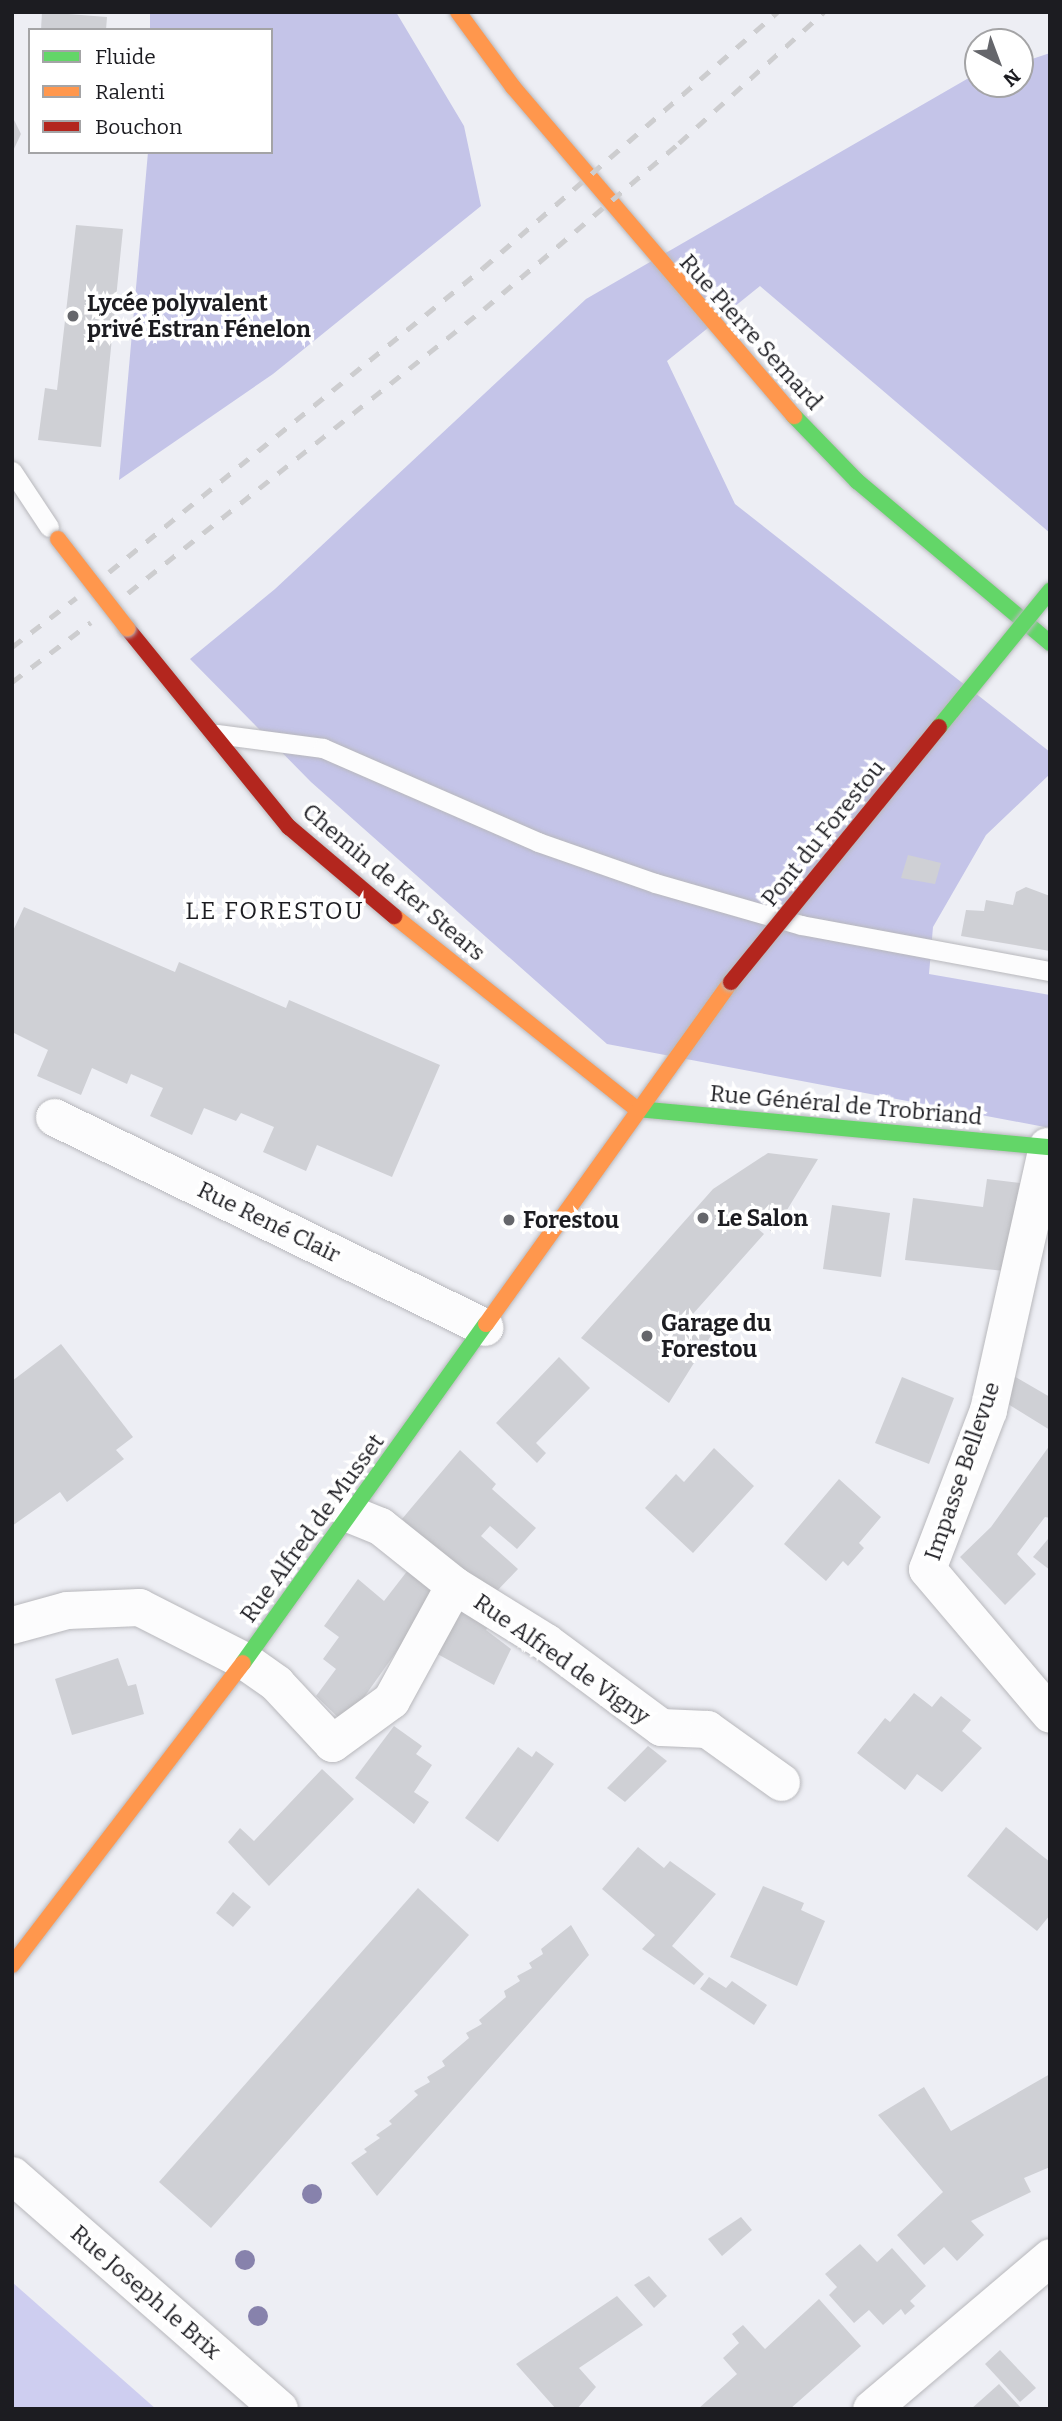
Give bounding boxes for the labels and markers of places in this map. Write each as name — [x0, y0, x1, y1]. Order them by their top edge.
place label: Lycée polyvalent privé Estran Fénelon — [87, 289, 311, 343]
marker: Lycée polyvalent privé Estran Fénelon — [65, 308, 81, 324]
place label: Le Salon — [717, 1204, 808, 1232]
place label: Forestou — [523, 1206, 619, 1234]
marker: Le Salon — [695, 1210, 711, 1226]
marker: Forestou — [501, 1212, 517, 1228]
place label: Garage du Forestou — [661, 1309, 771, 1363]
marker: Garage du Forestou — [639, 1328, 655, 1344]

